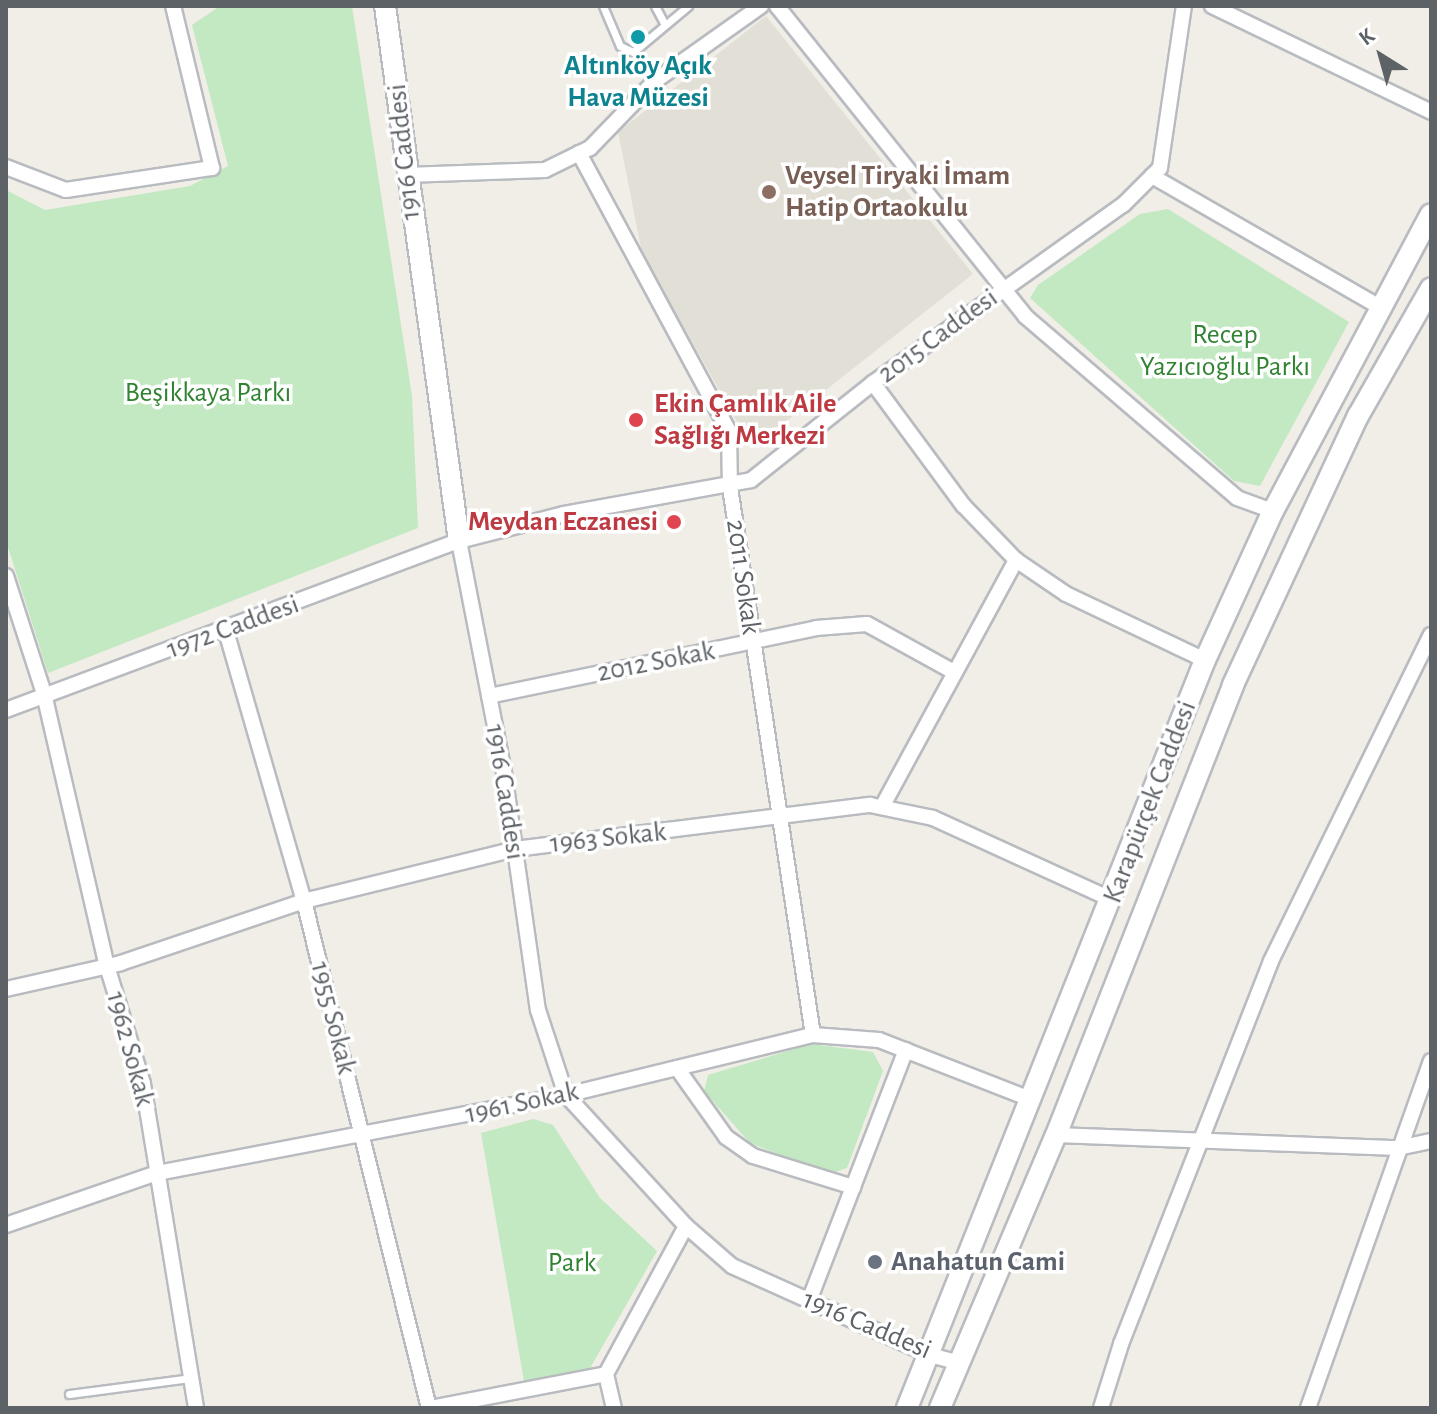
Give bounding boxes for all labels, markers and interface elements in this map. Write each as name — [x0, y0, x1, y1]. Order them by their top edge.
north arrow — [1341, 16, 1421, 96]
text: K — [1355, 24, 1378, 49]
marker: Altınköy Açık Hava Müzesi — [629, 28, 647, 46]
place label: Altınköy Açık Hava Müzesi — [564, 49, 712, 115]
street label: 1916 Caddesi — [380, 82, 428, 222]
place label: Veysel Tiryaki İmam Hatip Ortaokulu — [785, 159, 1010, 225]
marker: Veysel Tiryaki İmam Hatip Ortaokulu — [760, 183, 778, 201]
street label: 2015 Caddesi — [871, 281, 1005, 391]
park label: Recep Yazıcıoğlu Parkı — [1140, 318, 1310, 384]
park label: Beşikkaya Parkı — [125, 376, 291, 410]
place label: Ekin Çamlık Aile Sağlığı Merkezi — [654, 387, 837, 453]
marker: Ekin Çamlık Aile Sağlığı Merkezi — [625, 409, 647, 431]
place label: Meydan Eczanesi — [468, 505, 658, 539]
marker: Meydan Eczanesi — [665, 513, 683, 531]
street label: 2011 Sokak — [718, 517, 768, 637]
street label: 1972 Caddesi — [162, 588, 304, 666]
street label: 2012 Sokak — [594, 634, 718, 690]
street label: Karapürçek Caddesi — [1096, 696, 1204, 908]
street label: 1916 Caddesi — [478, 722, 532, 862]
street label: 1963 Sokak — [548, 815, 668, 861]
street label: 1955 Sokak — [303, 958, 363, 1078]
street label: 1962 Sokak — [99, 988, 161, 1110]
street label: 1961 Sokak — [462, 1075, 582, 1131]
place label: Anahatun Cami — [891, 1245, 1065, 1279]
park label: Park — [548, 1246, 596, 1280]
marker: Anahatun Cami — [866, 1253, 884, 1271]
street label: 1916 Caddesi — [798, 1283, 936, 1367]

